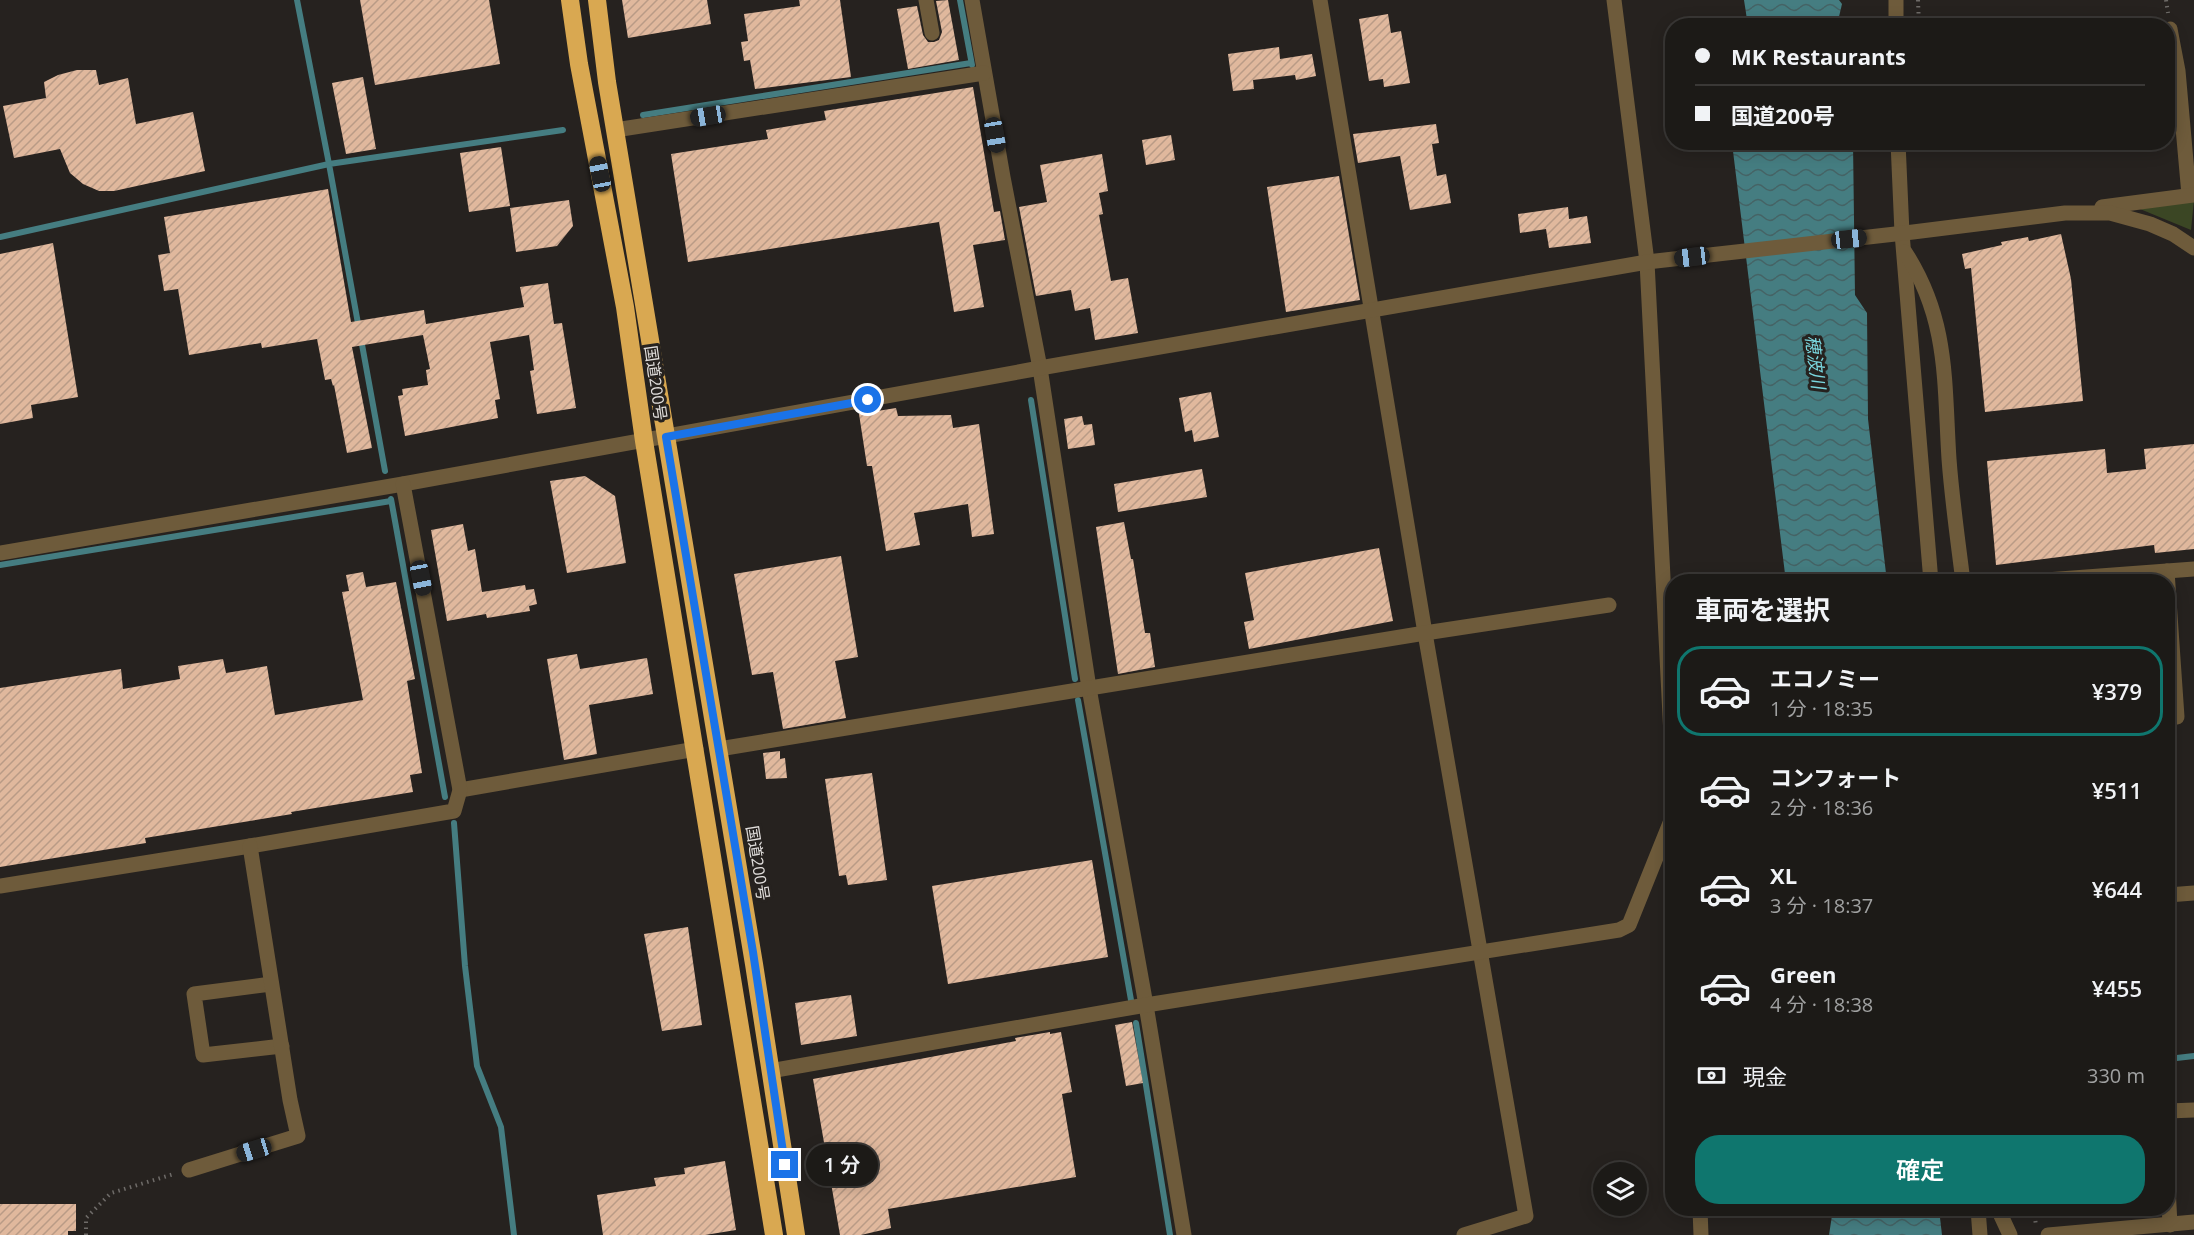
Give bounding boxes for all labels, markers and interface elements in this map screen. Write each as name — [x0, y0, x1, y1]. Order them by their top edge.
text: MK Restaurants — [1731, 41, 1906, 71]
text: 国道200号 — [1731, 100, 1835, 130]
car — [689, 104, 727, 128]
car — [983, 116, 1007, 154]
car — [588, 155, 612, 193]
car — [1830, 228, 1868, 250]
car — [1673, 246, 1711, 268]
water label: 穂波川 — [1801, 334, 1831, 392]
street label: 国道200号 — [640, 344, 672, 422]
route start — [854, 386, 881, 413]
car — [409, 559, 433, 597]
text: 車両を選択 — [1695, 591, 1830, 628]
text: エコノミー — [1770, 663, 1880, 693]
icon: car — [1698, 664, 1752, 718]
text: ¥379 — [2092, 676, 2142, 706]
text: 1 分 · 18:35 — [1770, 695, 1873, 722]
text: コンフォート — [1770, 762, 1901, 792]
icon: car — [1698, 763, 1752, 817]
text: ¥511 — [2092, 775, 2142, 805]
text: 2 分 · 18:36 — [1770, 794, 1873, 821]
street label: 国道200号 — [741, 824, 775, 902]
text: XL — [1770, 860, 1797, 890]
icon: car — [1698, 862, 1752, 916]
text: ¥644 — [2092, 874, 2142, 904]
text: 3 分 · 18:37 — [1770, 892, 1873, 919]
text: Green — [1770, 959, 1836, 989]
icon: car — [1698, 961, 1752, 1015]
text: ¥455 — [2092, 973, 2142, 1003]
text: 4 分 · 18:38 — [1770, 991, 1873, 1018]
icon: cash — [1695, 1059, 1728, 1092]
text: 現金 — [1743, 1061, 1787, 1091]
text: 330 m — [2087, 1062, 2145, 1089]
button: 確定 — [1695, 1135, 2145, 1204]
car — [234, 1136, 274, 1164]
callout: 1 分 — [806, 1144, 878, 1186]
route end — [771, 1151, 798, 1178]
text: 1 分 — [824, 1151, 860, 1178]
map controls — [1593, 1162, 1647, 1216]
button: layers — [1593, 1162, 1647, 1216]

